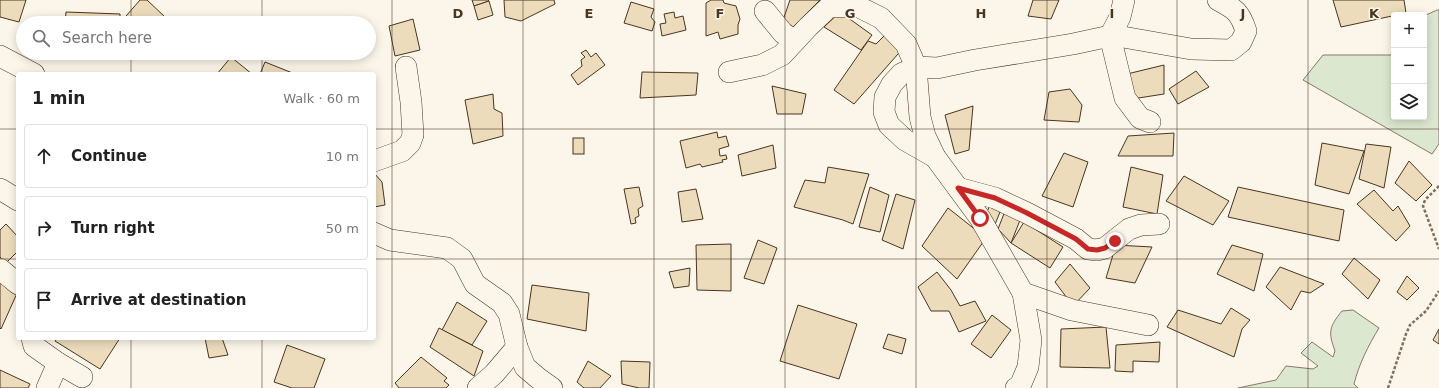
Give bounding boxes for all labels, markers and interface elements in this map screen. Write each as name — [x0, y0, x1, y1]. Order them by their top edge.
text: D — [453, 6, 464, 21]
text: E — [585, 6, 593, 21]
text: F — [716, 6, 724, 21]
text: G — [845, 6, 855, 21]
text: H — [976, 6, 986, 21]
text: I — [1110, 6, 1114, 21]
text: J — [1240, 6, 1245, 21]
text: K — [1369, 6, 1380, 21]
map controls — [1391, 12, 1427, 120]
button: + — [1391, 12, 1427, 48]
search box — [16, 16, 376, 60]
icon: search — [30, 27, 52, 49]
text: Search here — [62, 29, 152, 47]
button: − — [1391, 48, 1427, 84]
button: layers — [1391, 84, 1427, 120]
text: 1 min — [32, 88, 85, 108]
text: Walk · 60 m — [283, 91, 360, 106]
icon: ahead — [33, 145, 55, 167]
text: Continue — [71, 147, 147, 165]
text: 10 m — [326, 149, 359, 164]
route start — [971, 209, 989, 227]
icon: right — [33, 217, 55, 239]
text: Turn right — [71, 219, 155, 237]
text: 50 m — [326, 221, 359, 236]
route end — [1106, 232, 1124, 250]
icon: arrive — [33, 289, 55, 311]
text: Arrive at destination — [71, 291, 246, 309]

